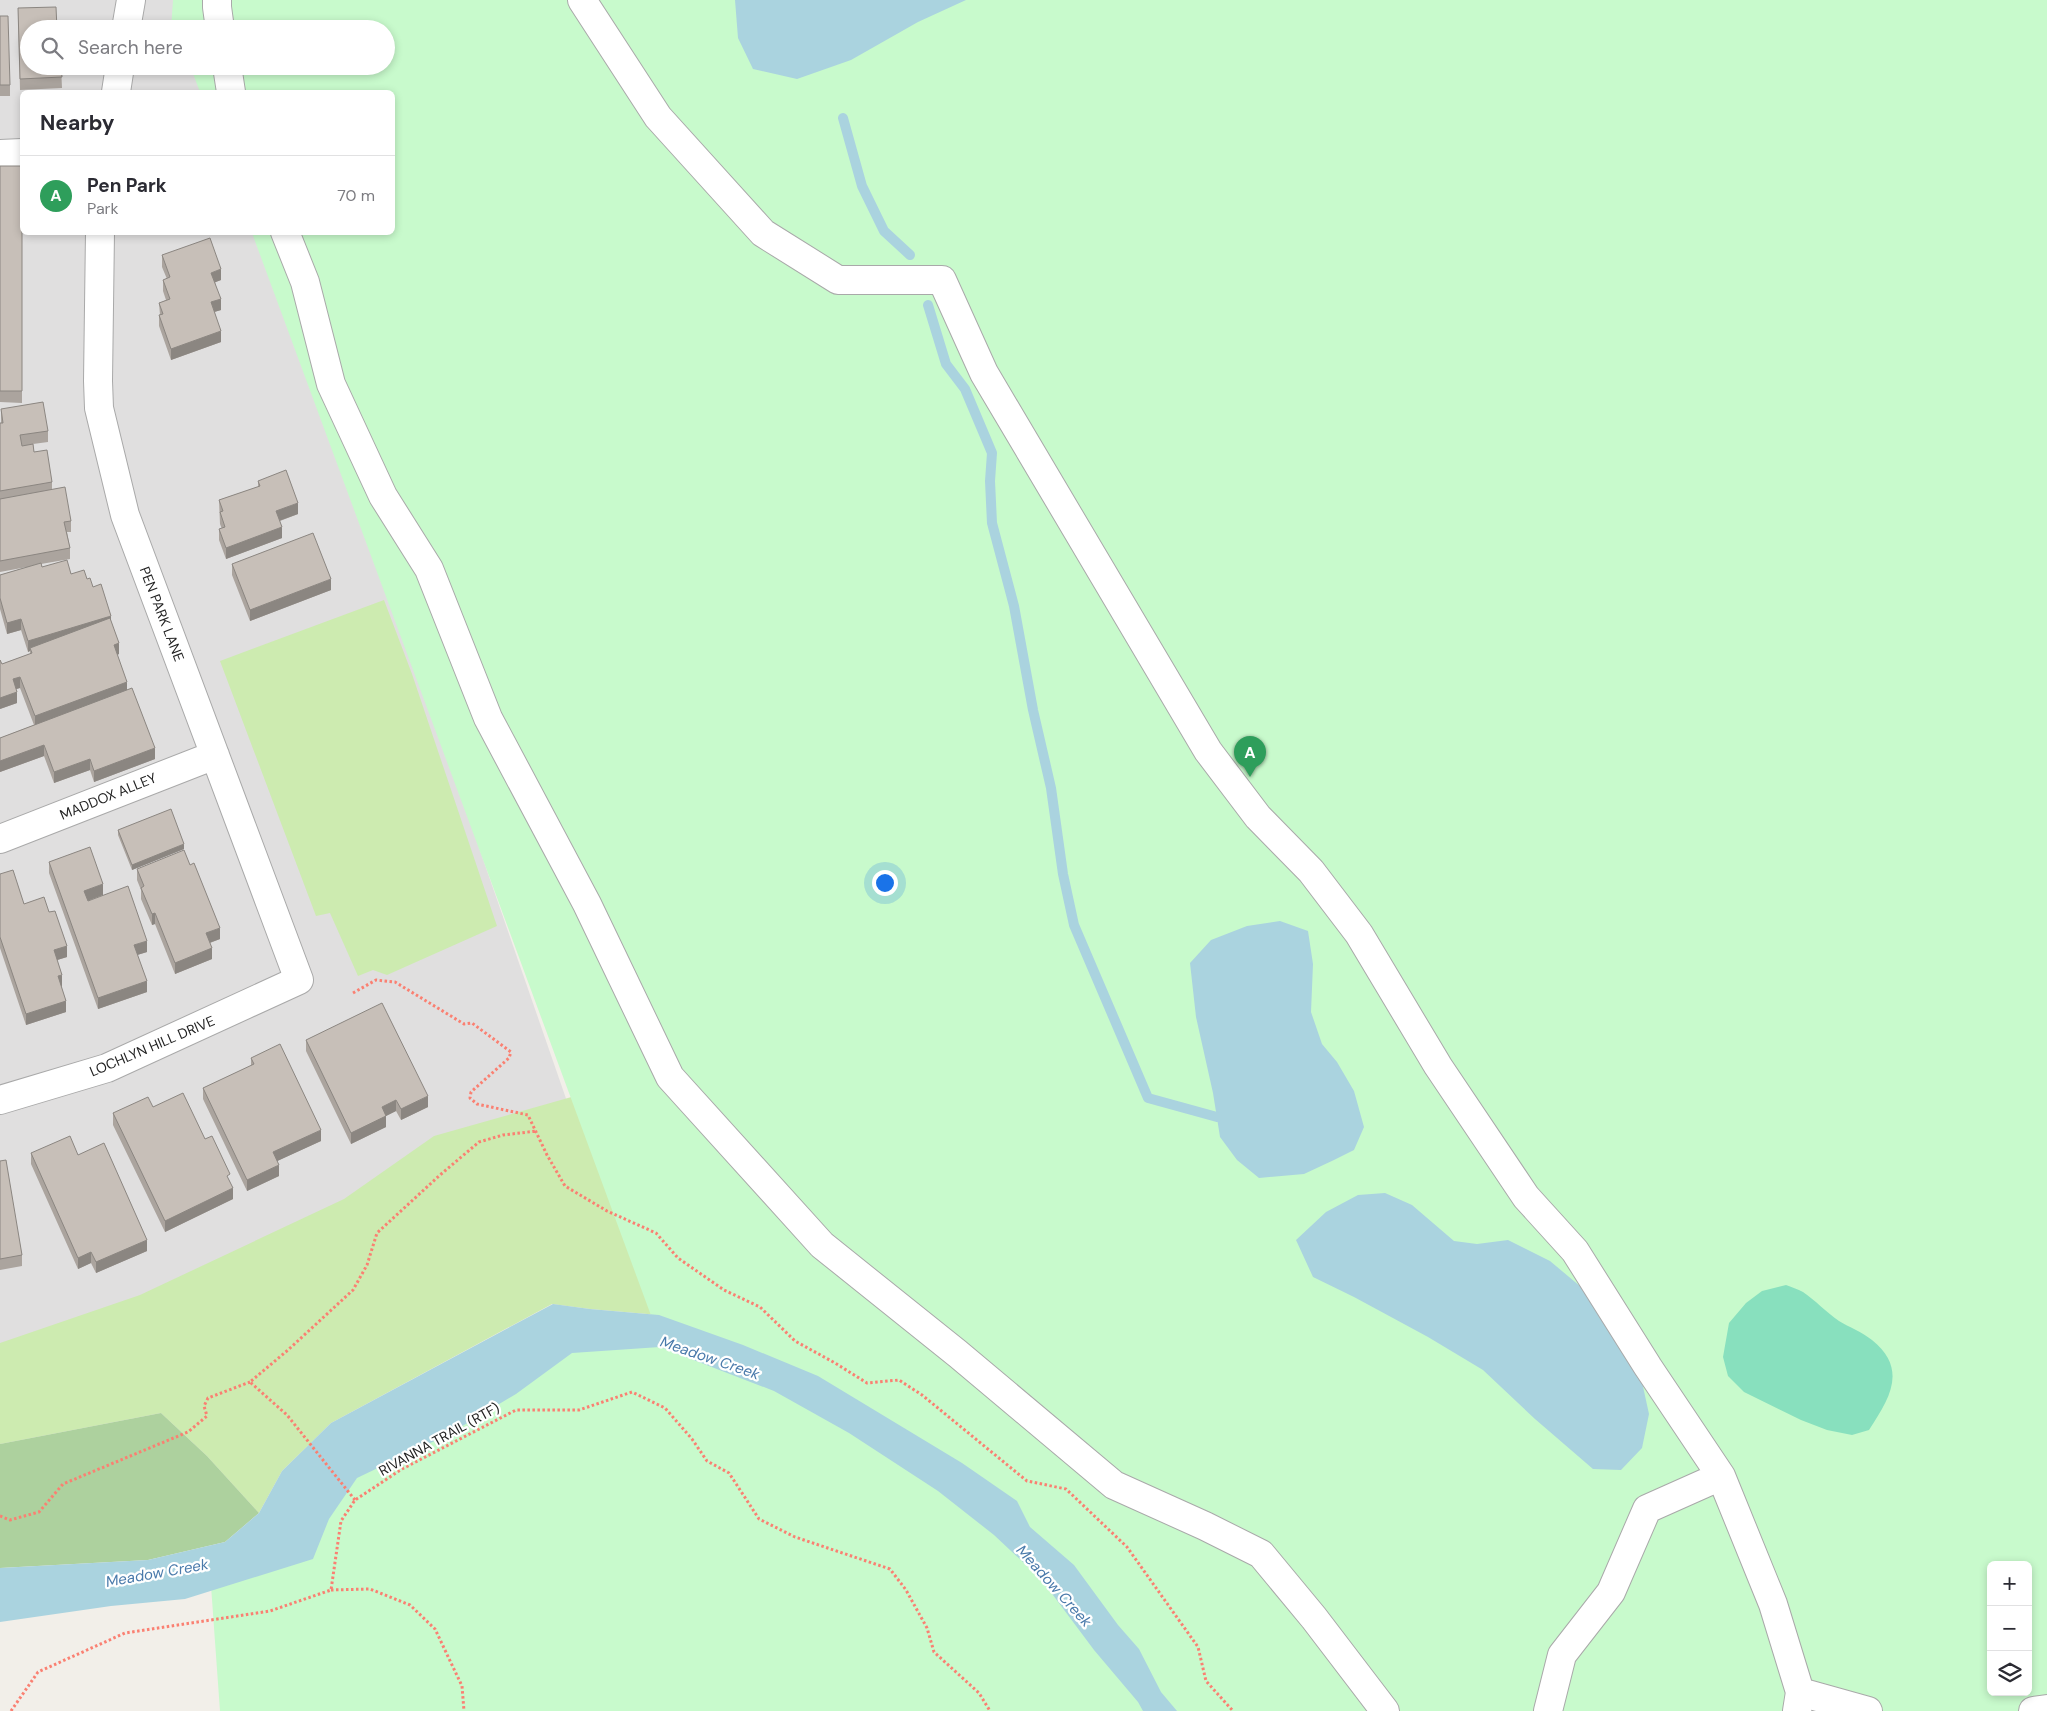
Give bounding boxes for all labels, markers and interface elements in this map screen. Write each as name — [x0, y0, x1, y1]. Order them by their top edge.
search box — [20, 20, 395, 75]
icon: search — [38, 34, 66, 62]
text: Search here — [78, 35, 183, 60]
text: Nearby — [40, 109, 114, 137]
text: Pen Park — [87, 173, 167, 198]
text: A — [50, 185, 62, 206]
text: 70 m — [337, 185, 375, 206]
text: Park — [87, 198, 119, 219]
street label: PEN PARK LANE — [136, 564, 188, 664]
pin: A — [1234, 736, 1266, 777]
street label: MADDOX ALLEY — [57, 768, 159, 824]
your location — [872, 870, 898, 896]
street label: LOCHLYN HILL DRIVE — [87, 1011, 217, 1080]
water label: Meadow Creek — [658, 1332, 763, 1384]
street label: RIVANNA TRAIL (RTF) — [376, 1398, 502, 1480]
water label: Meadow Creek — [1012, 1541, 1096, 1632]
water label: Meadow Creek — [104, 1554, 210, 1592]
map controls — [1987, 1561, 2032, 1696]
button: + — [1987, 1561, 2032, 1606]
button: − — [1987, 1606, 2032, 1651]
button: layers — [1987, 1651, 2032, 1696]

